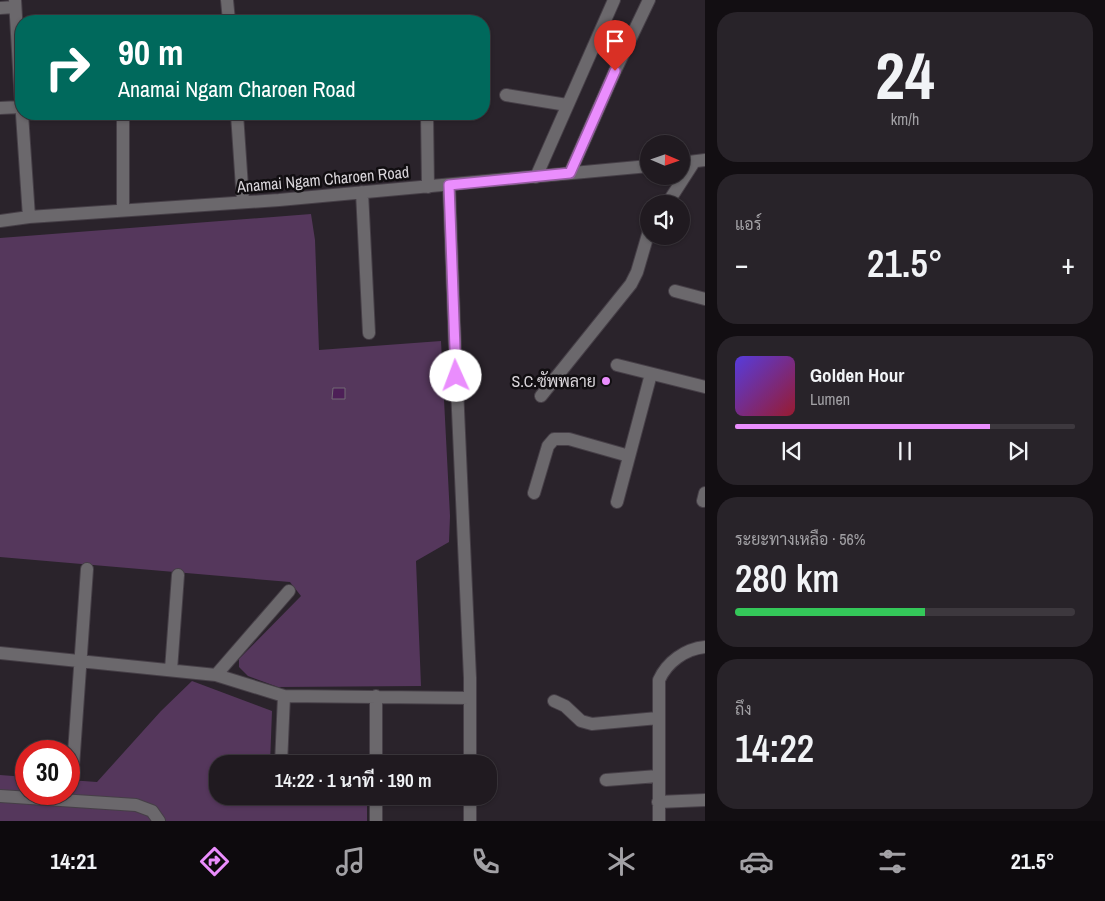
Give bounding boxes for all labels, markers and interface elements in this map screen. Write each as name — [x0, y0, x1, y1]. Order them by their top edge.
pin — [594, 20, 636, 71]
icon: arrive — [601, 27, 629, 55]
text: 90 m — [118, 29, 183, 76]
text: 24 — [875, 32, 935, 119]
icon: right — [35, 35, 100, 100]
text: Anamai Ngam Charoen Road — [118, 74, 356, 104]
text: km/h — [891, 108, 919, 130]
north arrow — [640, 135, 690, 185]
map controls — [640, 135, 690, 245]
street label: Anamai Ngam Charoen Road — [235, 161, 410, 198]
button: sound — [640, 195, 690, 245]
text: แอร์ — [735, 213, 761, 235]
text: 21.5° — [867, 238, 943, 289]
text: − — [735, 245, 748, 283]
text: + — [1062, 245, 1075, 283]
position arrow — [429, 349, 481, 401]
text: Golden Hour — [810, 362, 904, 388]
place label: S.C.ซัพพลาย — [511, 370, 596, 392]
marker: S.C.ซัพพลาย — [600, 375, 612, 387]
text: Lumen — [810, 388, 850, 410]
icon: previous — [778, 437, 806, 465]
icon: pause — [891, 437, 919, 465]
icon: next — [1004, 437, 1032, 465]
text: ระยะทางเหลือ · 56% — [735, 528, 866, 550]
text: 280 km — [735, 553, 839, 604]
text: ถึง — [735, 698, 752, 720]
text: 14:22 — [735, 723, 814, 774]
speed limit sign: 30 — [15, 740, 80, 805]
text: 14:22 · 1 นาที · 190 m — [275, 767, 431, 793]
icon: directions — [197, 844, 232, 879]
icon: music — [333, 844, 368, 879]
icon: phone — [468, 844, 503, 879]
icon: climate — [604, 844, 639, 879]
icon: car — [739, 844, 774, 879]
icon: filters — [875, 844, 910, 879]
text: 14:21 — [50, 846, 96, 876]
text: 21.5° — [1011, 846, 1055, 876]

